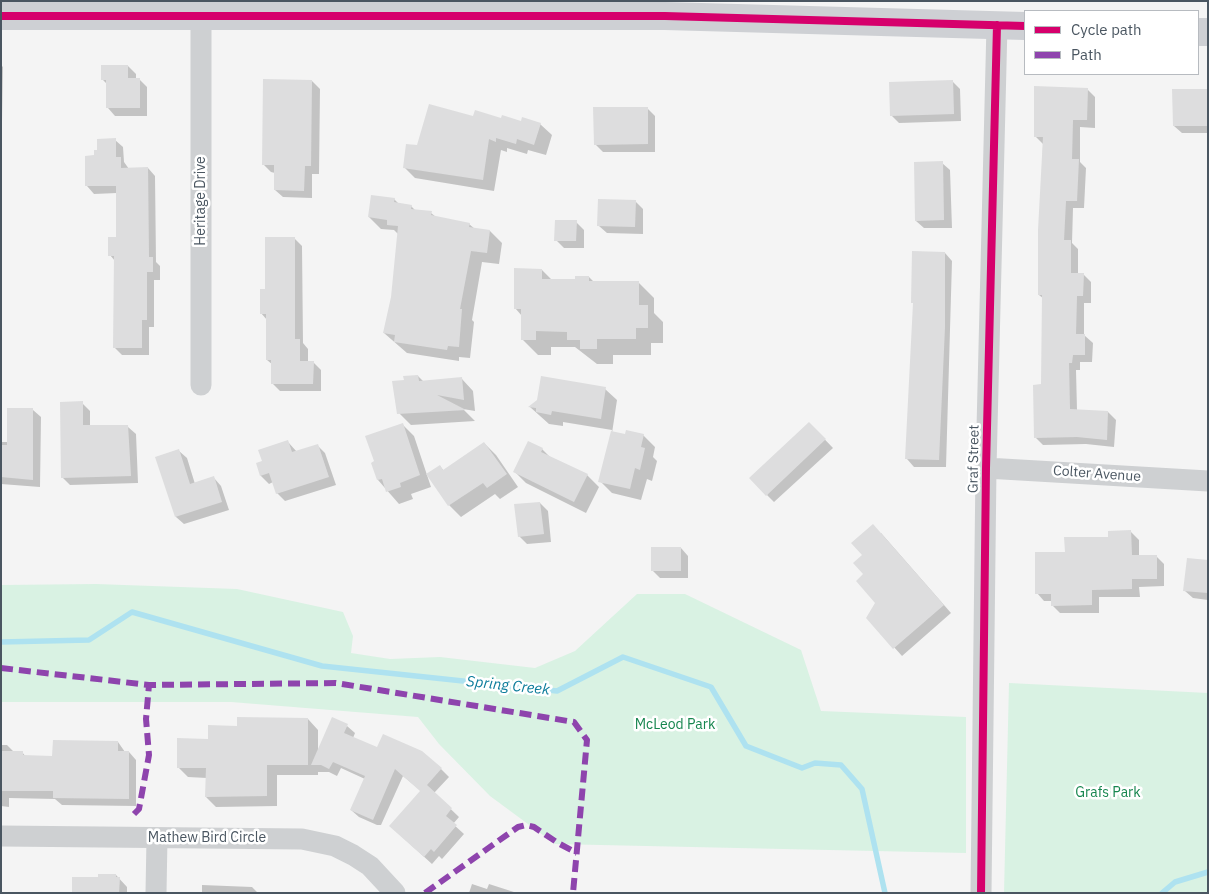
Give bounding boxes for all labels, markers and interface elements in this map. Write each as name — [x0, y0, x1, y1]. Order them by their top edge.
legend — [1024, 10, 1199, 75]
text: Cycle path — [1071, 20, 1142, 39]
text: Path — [1071, 45, 1102, 64]
street label: Heritage Drive — [193, 156, 209, 246]
street label: Graf Street — [965, 425, 983, 493]
street label: Colter Avenue — [1053, 463, 1141, 485]
water label: Spring Creek — [465, 673, 551, 699]
park label: McLeod Park — [635, 717, 715, 733]
park label: Grafs Park — [1075, 785, 1141, 801]
street label: Mathew Bird Circle — [148, 830, 266, 846]

